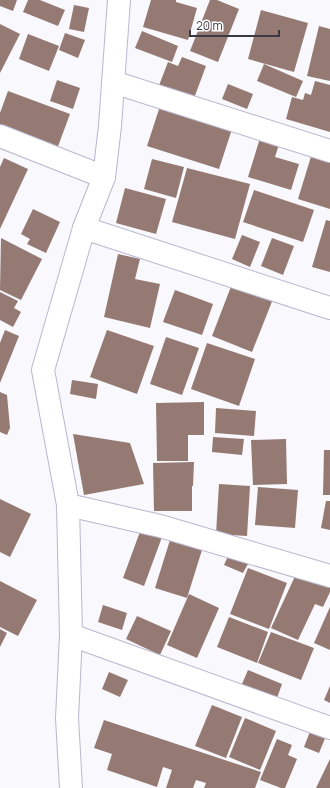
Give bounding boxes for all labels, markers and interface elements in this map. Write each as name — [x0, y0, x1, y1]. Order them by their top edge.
scale bar — [190, 12, 279, 38]
text: 20 m — [196, 17, 223, 34]

